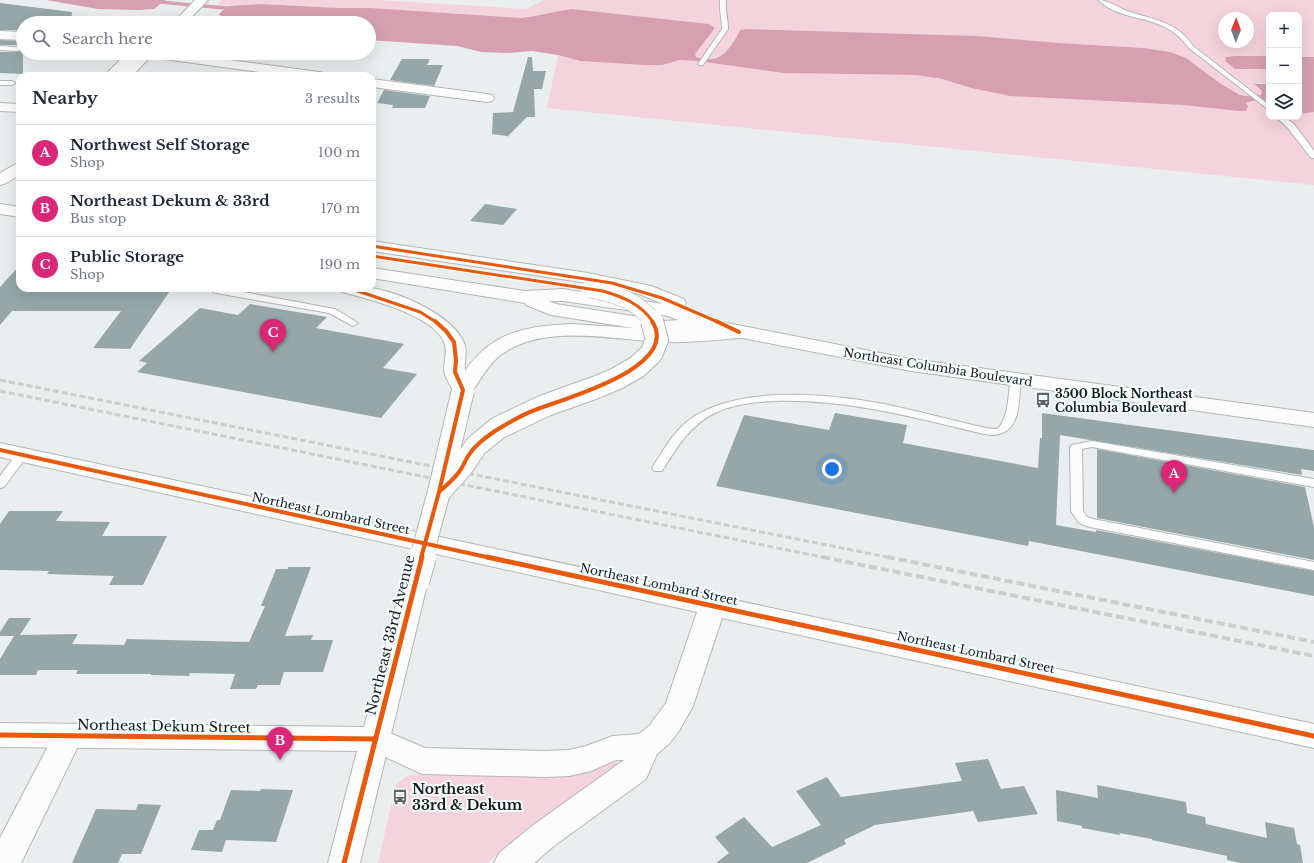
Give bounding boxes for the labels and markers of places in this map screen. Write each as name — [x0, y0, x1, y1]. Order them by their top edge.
pin: C — [260, 319, 286, 352]
place label: 3500 Block Northeast Columbia Boulevard — [1055, 386, 1193, 415]
bus stop icon: 3500 Block Northeast Columbia Boulevard — [1034, 391, 1052, 409]
pin: A — [1161, 460, 1187, 493]
pin: B — [267, 727, 293, 760]
place label: Northeast 33rd & Dekum — [412, 780, 523, 814]
bus stop icon: Northeast 33rd & Dekum — [391, 788, 409, 806]

